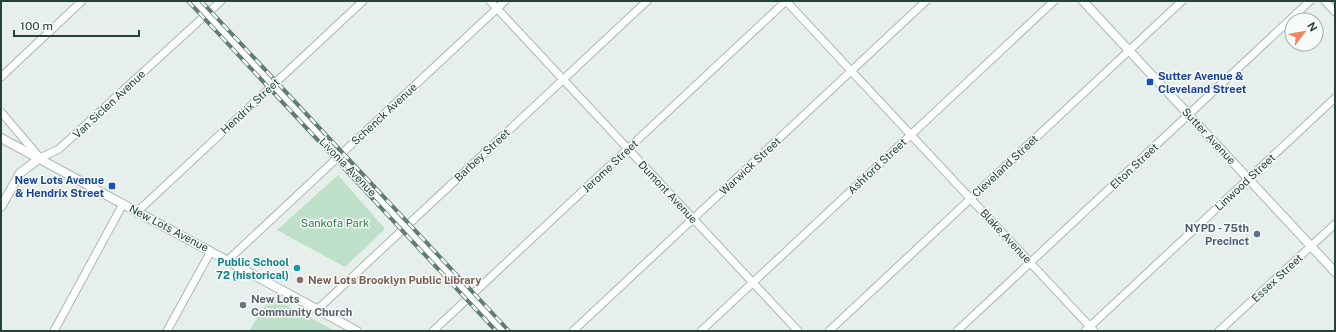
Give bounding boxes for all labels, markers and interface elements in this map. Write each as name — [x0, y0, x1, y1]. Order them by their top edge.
scale bar — [14, 12, 139, 38]
north arrow — [1284, 12, 1324, 52]
text: 100 m — [20, 19, 53, 33]
text: N — [1305, 20, 1320, 34]
street label: Van Siclen Avenue — [70, 68, 148, 140]
place label: Sutter Avenue & Cleveland Street — [1158, 70, 1247, 95]
street label: Hendrix Street — [218, 76, 282, 136]
marker: Sutter Avenue & Cleveland Street — [1145, 77, 1155, 87]
street label: Schenck Avenue — [349, 81, 419, 147]
street label: Sutter Avenue — [1180, 105, 1238, 167]
street label: Barbey Street — [452, 126, 512, 184]
street label: Cleveland Street — [970, 132, 1040, 200]
street label: Livonia Avenue — [317, 135, 379, 199]
street label: Warwick Street — [717, 135, 783, 197]
street label: Ashford Street — [845, 136, 909, 196]
street label: Jerome Street — [580, 137, 640, 195]
street label: Elton Street — [1108, 141, 1160, 191]
street label: Linwood Street — [1213, 151, 1277, 213]
street label: Dumont Avenue — [636, 158, 700, 226]
place label: New Lots Avenue & Hendrix Street — [15, 174, 104, 199]
marker: New Lots Avenue & Hendrix Street — [107, 181, 117, 191]
street label: New Lots Avenue — [127, 202, 211, 254]
street label: Blake Avenue — [978, 207, 1034, 265]
park label: Sankofa Park — [301, 217, 369, 229]
place label: NYPD - 75th Precinct — [1185, 222, 1249, 247]
marker: NYPD - 75th Precinct — [1252, 229, 1262, 239]
street label: Essex Street — [1249, 252, 1305, 304]
place label: Public School 72 (historical) — [216, 256, 289, 281]
marker: Public School 72 (historical) — [292, 263, 302, 273]
place label: New Lots Brooklyn Public Library — [308, 274, 482, 286]
marker: New Lots Brooklyn Public Library — [295, 275, 305, 285]
place label: New Lots Community Church — [251, 293, 352, 318]
marker: New Lots Community Church — [238, 300, 248, 310]

